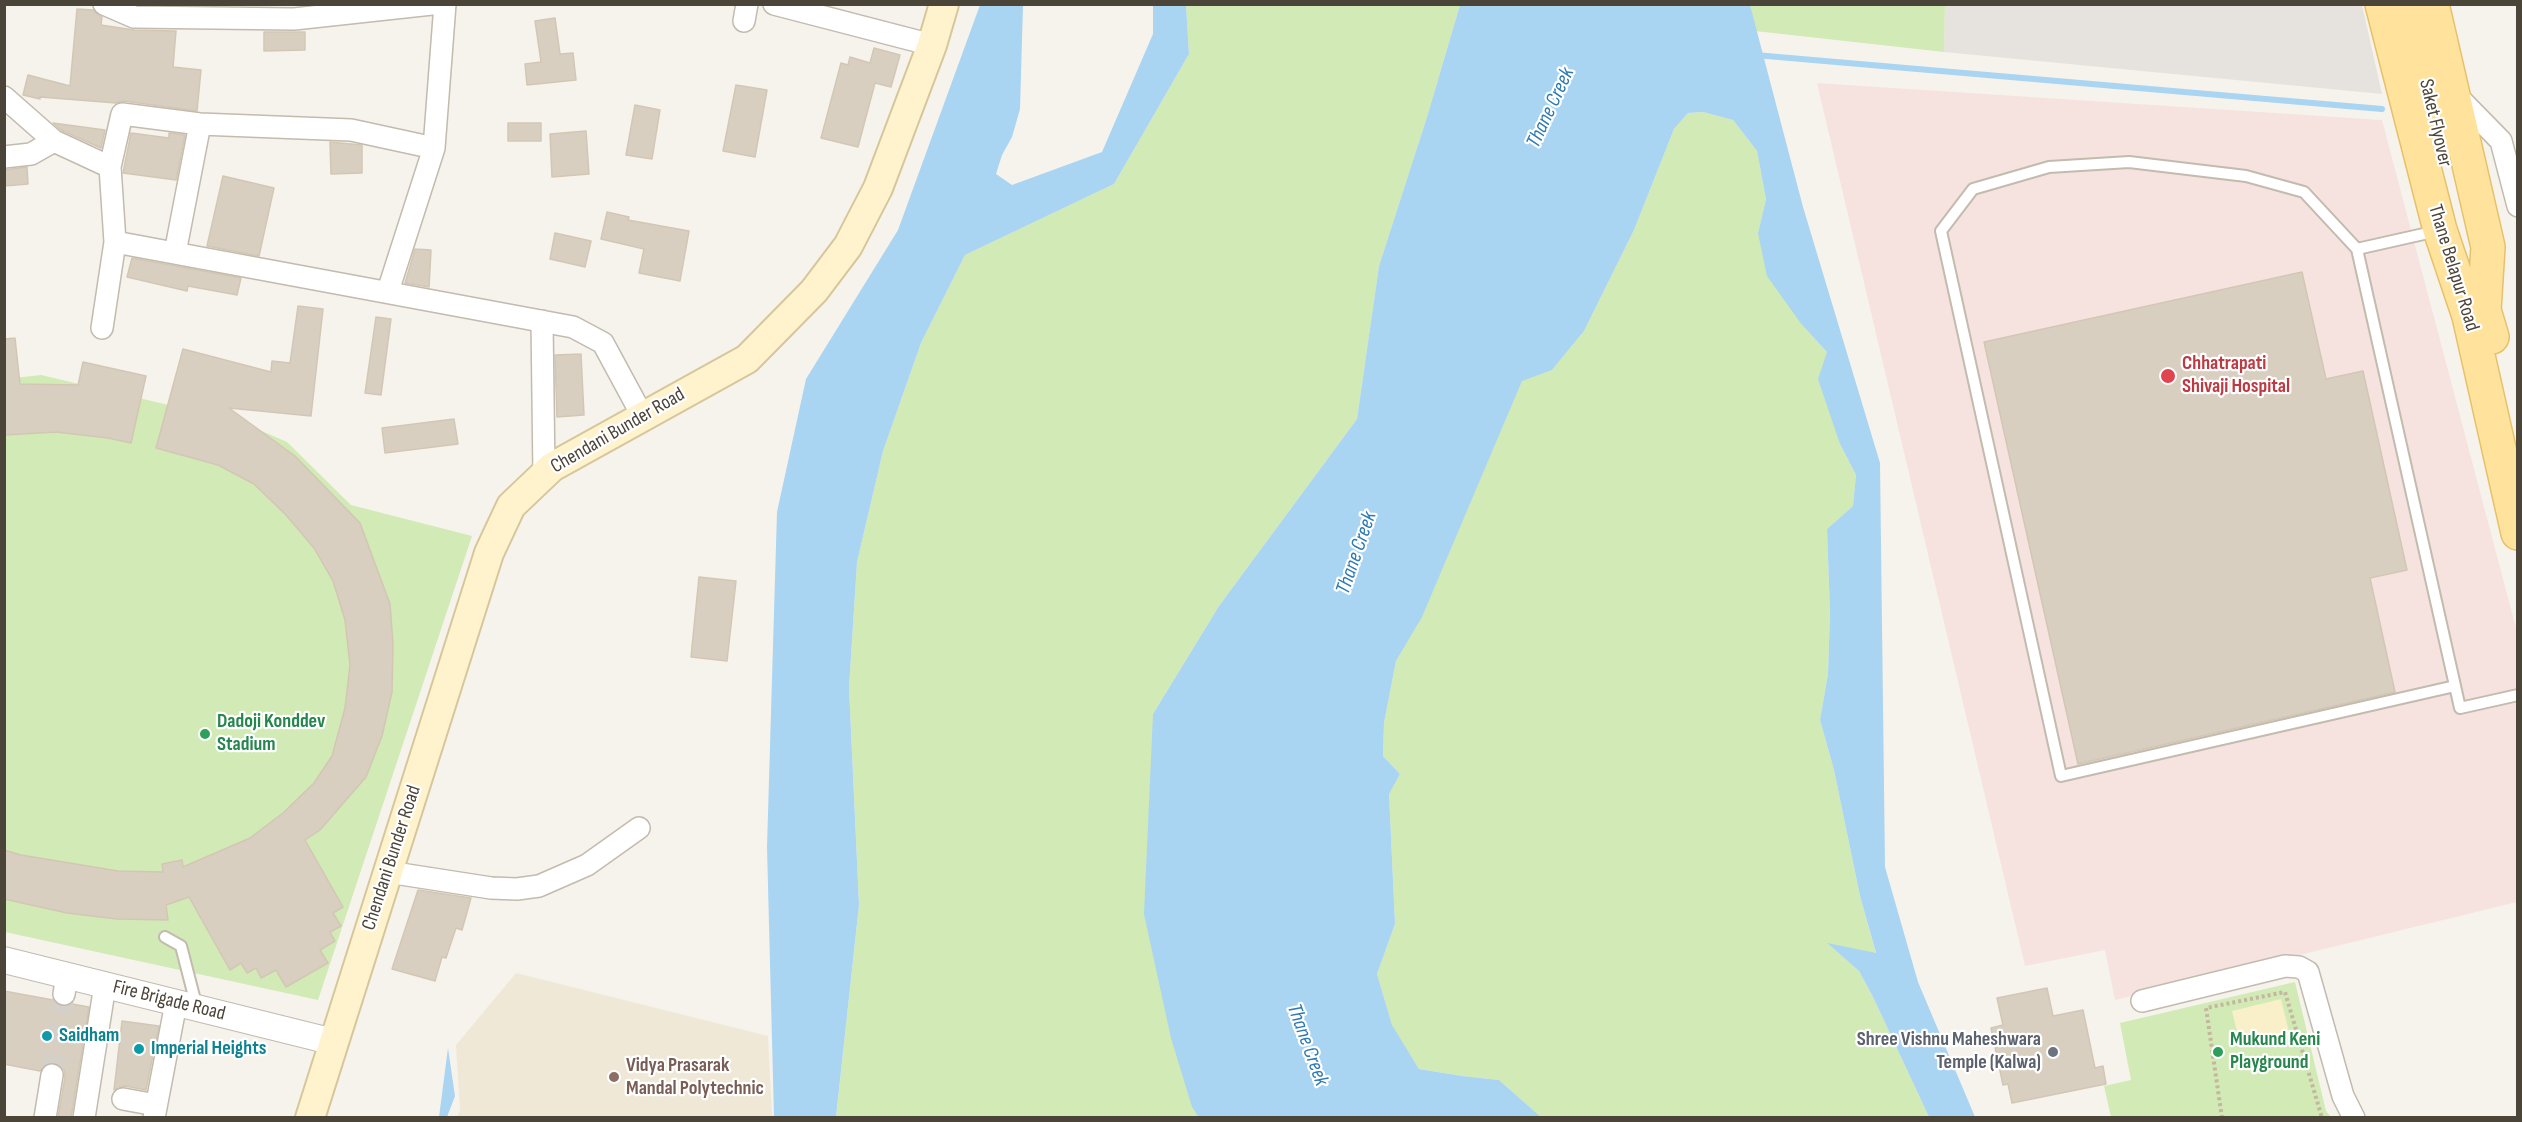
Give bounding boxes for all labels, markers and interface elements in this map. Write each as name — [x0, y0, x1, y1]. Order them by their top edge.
water label: Thane Creek — [1522, 64, 1580, 152]
street label: Saket Flyover — [2413, 77, 2457, 169]
street label: Thane Belapur Road — [2422, 202, 2484, 334]
place label: Chhatrapati Shivaji Hospital — [2182, 352, 2290, 399]
marker: Chhatrapati Shivaji Hospital — [2159, 367, 2177, 385]
street label: Chendani Bunder Road — [547, 383, 689, 479]
water label: Thane Creek — [1331, 508, 1383, 598]
place label: Dadoji Konddev Stadium — [217, 710, 325, 757]
marker: Dadoji Konddev Stadium — [198, 727, 212, 741]
street label: Chendani Bunder Road — [357, 783, 427, 933]
street label: Fire Brigade Road — [110, 975, 228, 1027]
water label: Thane Creek — [1281, 1001, 1333, 1089]
place label: Saidham — [59, 1024, 119, 1048]
place label: Shree Vishnu Maheshwara Temple (Kalwa) — [1857, 1028, 2041, 1075]
place label: Mukund Keni Playground — [2230, 1028, 2320, 1075]
marker: Saidham — [40, 1029, 54, 1043]
place label: Imperial Heights — [151, 1037, 266, 1061]
marker: Imperial Heights — [132, 1042, 146, 1056]
marker: Shree Vishnu Maheshwara Temple (Kalwa) — [2046, 1045, 2060, 1059]
marker: Mukund Keni Playground — [2211, 1045, 2225, 1059]
place label: Vidya Prasarak Mandal Polytechnic — [626, 1054, 764, 1101]
marker: Vidya Prasarak Mandal Polytechnic — [607, 1070, 621, 1084]

